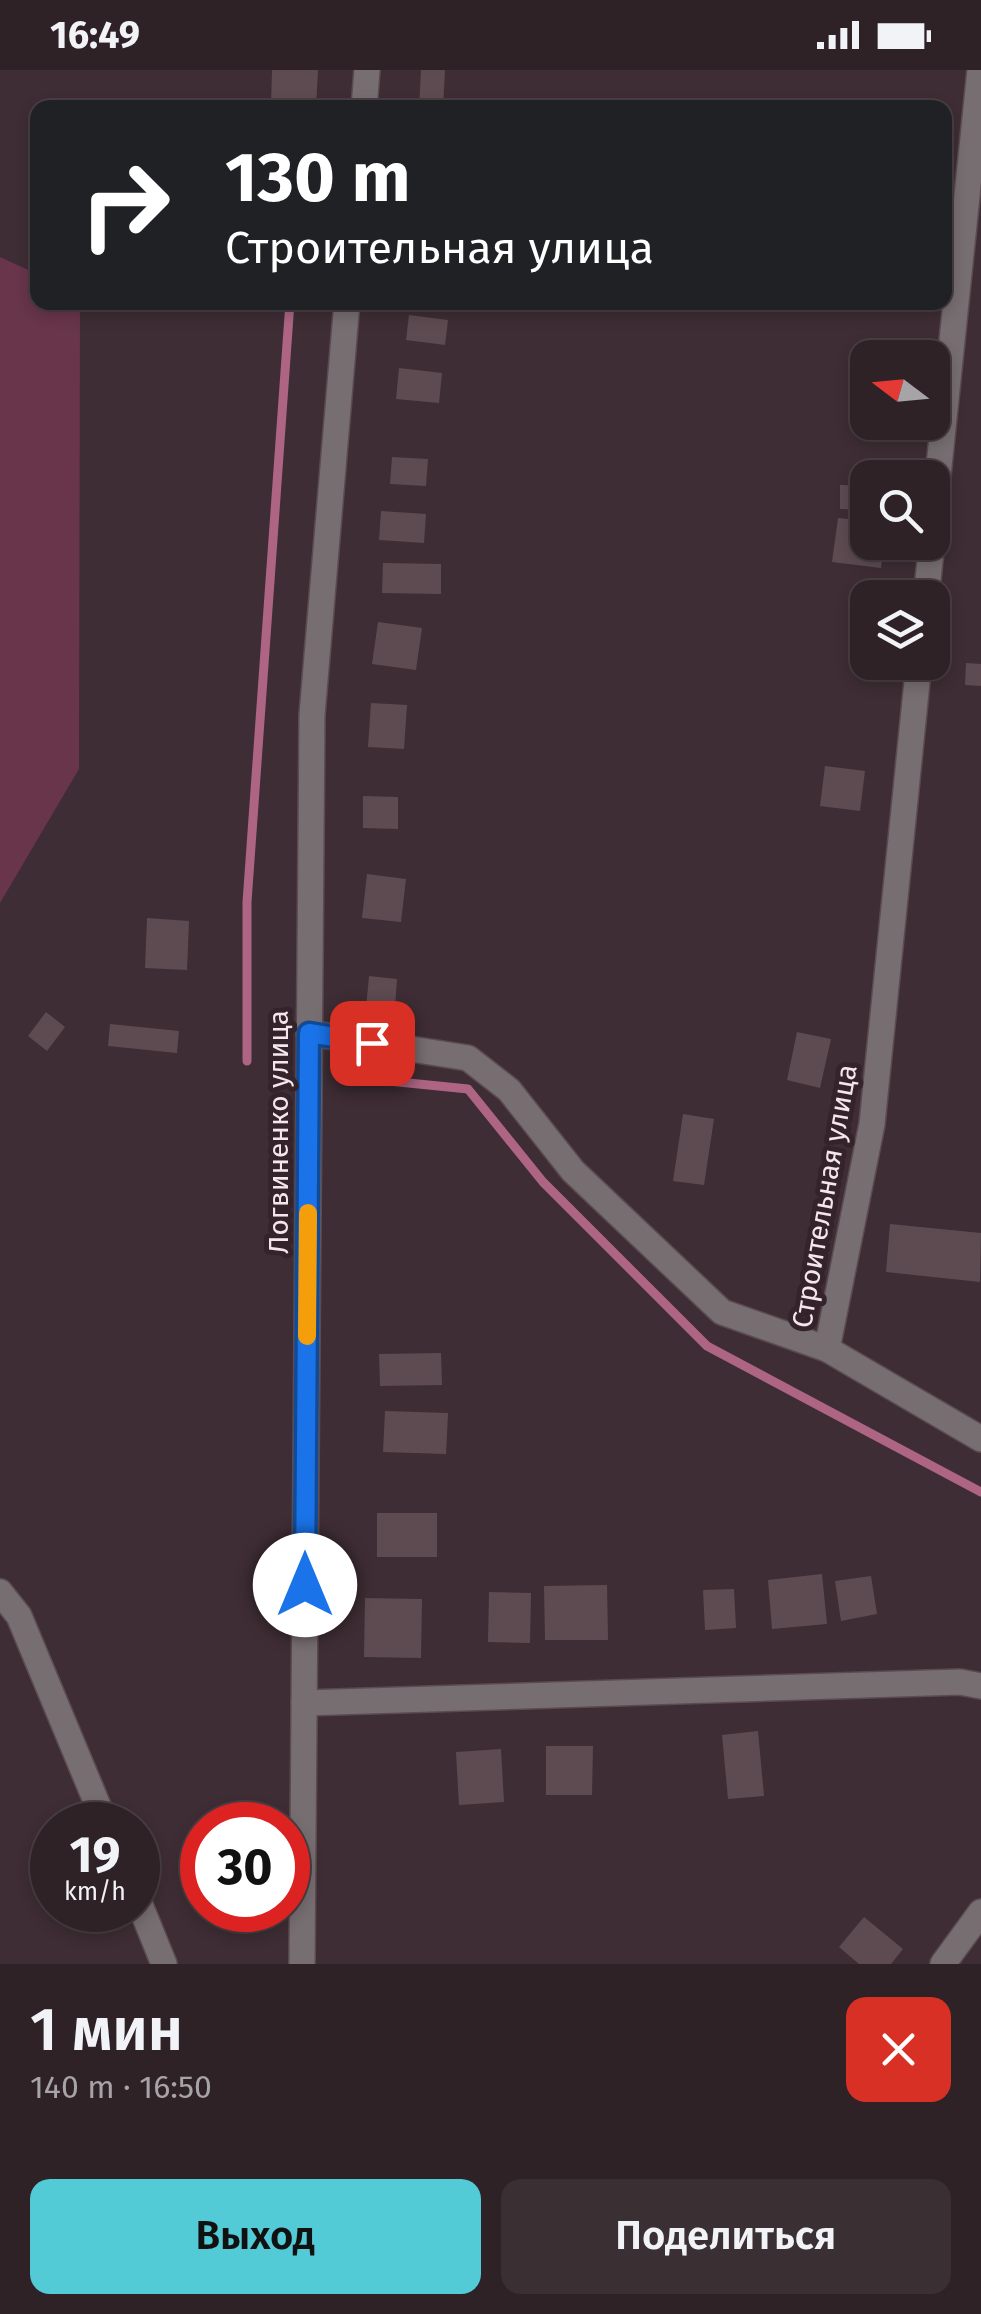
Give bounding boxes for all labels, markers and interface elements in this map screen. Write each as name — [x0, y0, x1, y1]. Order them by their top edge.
text: 16:49 — [50, 12, 140, 58]
text: 130 m — [225, 136, 411, 220]
icon: right — [60, 140, 190, 270]
text: Строительная улица — [225, 221, 654, 275]
north arrow — [850, 340, 950, 440]
map controls — [850, 340, 950, 680]
button: search — [850, 460, 950, 560]
button: layers — [850, 580, 950, 680]
pin — [330, 1001, 415, 1086]
street label: Логвиненко улица — [262, 1010, 295, 1254]
icon: arrive — [345, 1016, 400, 1071]
street label: Строительная улица — [785, 1062, 864, 1330]
position arrow — [253, 1533, 357, 1637]
speed limit sign: 30 — [180, 1802, 310, 1932]
text: 19 — [69, 1825, 121, 1885]
text: km/h — [64, 1877, 126, 1907]
text: 1 мин — [30, 1994, 183, 2066]
button: close — [846, 1997, 951, 2102]
text: 140 m · 16:50 — [30, 2068, 212, 2106]
button: Выход — [30, 2179, 481, 2294]
button: Поделиться — [501, 2179, 951, 2294]

